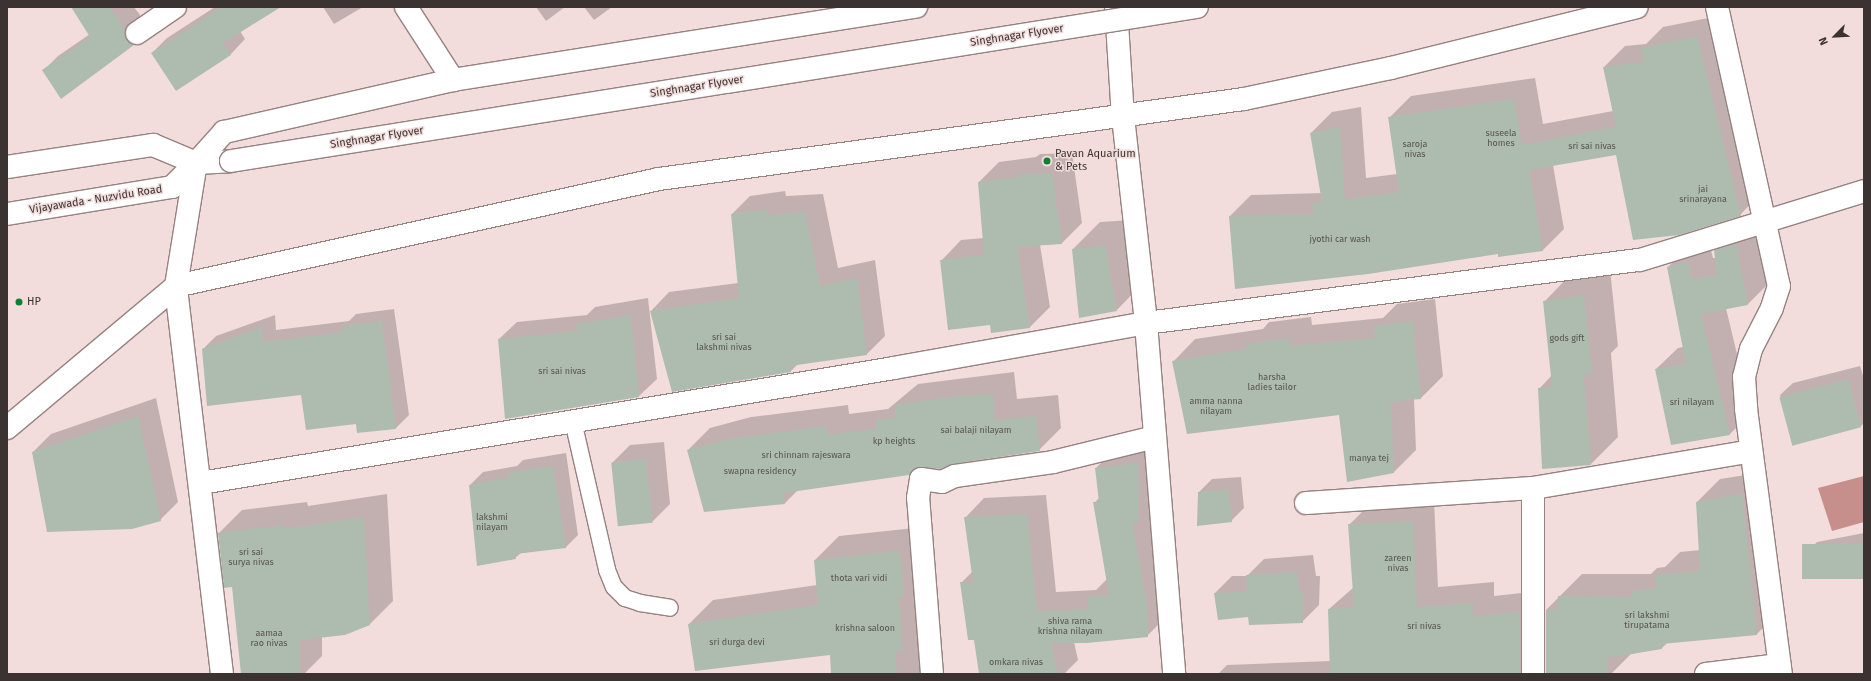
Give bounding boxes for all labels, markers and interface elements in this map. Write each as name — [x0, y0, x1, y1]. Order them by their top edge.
north arrow — [1815, 16, 1855, 56]
street label: Singhnagar Flyover — [969, 22, 1065, 50]
text: N — [1816, 35, 1831, 47]
street label: Singhnagar Flyover — [649, 73, 745, 101]
street label: Singhnagar Flyover — [329, 124, 425, 152]
house number: suseela homes — [1486, 128, 1516, 149]
house number: saroja nivas — [1403, 139, 1427, 160]
house number: sri sai nivas — [1568, 141, 1616, 151]
place label: Pavan Aquarium & Pets — [1055, 148, 1136, 174]
marker: Pavan Aquarium & Pets — [1042, 156, 1052, 166]
street label: Vijayawada - Nuzvidu Road — [29, 183, 163, 217]
house number: jai srinarayana — [1679, 184, 1727, 205]
house number: jyothi car wash — [1309, 234, 1371, 244]
place label: HP — [27, 295, 41, 309]
marker: HP — [14, 297, 24, 307]
house number: sri sai lakshmi nivas — [696, 332, 752, 353]
house number: gods gift — [1549, 333, 1585, 343]
house number: sri sai nivas — [538, 366, 586, 376]
house number: harsha ladies tailor — [1248, 372, 1296, 393]
house number: amma nanna nilayam — [1189, 396, 1243, 417]
house number: sri nilayam — [1670, 397, 1714, 407]
house number: sai balaji nilayam — [941, 425, 1011, 435]
house number: kp heights — [873, 436, 915, 446]
house number: sri chinnam rajeswara — [761, 450, 851, 460]
house number: manya tej — [1349, 453, 1389, 463]
house number: swapna residency — [724, 466, 796, 476]
house number: lakshmi nilayam — [476, 512, 508, 533]
house number: sri sai surya nivas — [228, 547, 274, 568]
house number: zareen nivas — [1385, 553, 1411, 574]
house number: thota vari vidi — [831, 573, 887, 583]
house number: sri lakshmi tirupatama — [1624, 610, 1670, 631]
house number: shiva rama krishna nilayam — [1038, 616, 1102, 637]
house number: sri nivas — [1407, 621, 1441, 631]
house number: krishna saloon — [835, 623, 895, 633]
house number: aamaa rao nivas — [251, 628, 287, 649]
house number: sri durga devi — [709, 637, 765, 647]
house number: omkara nivas — [989, 657, 1043, 667]

